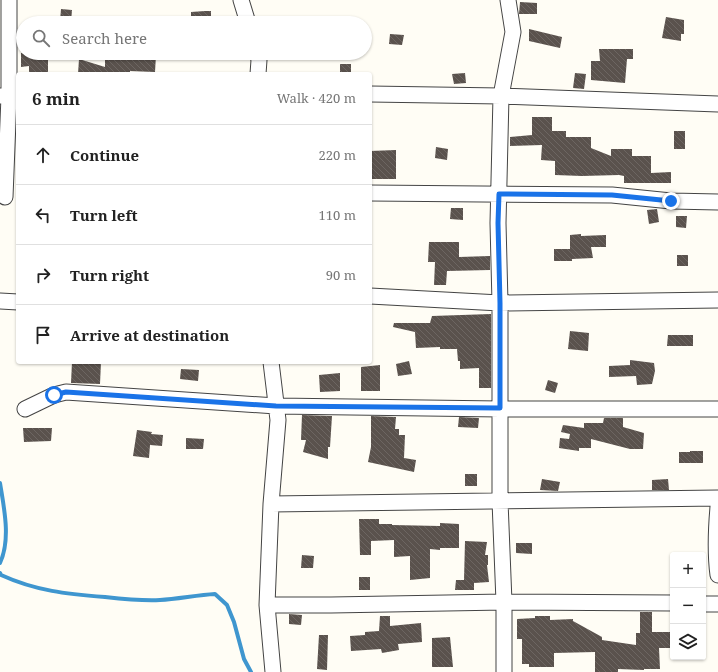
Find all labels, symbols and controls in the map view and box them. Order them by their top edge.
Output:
search box [16,16,372,60]
icon: search [30,27,52,49]
text: Search here [62,28,147,48]
text: 6 min [32,87,80,110]
text: Walk · 420 m [277,89,356,107]
icon: ahead [32,144,54,166]
text: Continue [70,145,139,165]
text: 220 m [319,146,356,164]
route end [662,192,680,210]
icon: left [32,204,54,226]
text: Turn left [70,205,138,225]
text: 110 m [319,206,356,224]
icon: right [32,264,54,286]
text: Turn right [70,265,149,285]
text: 90 m [326,266,356,284]
icon: arrive [32,324,54,346]
text: Arrive at destination [70,325,229,345]
route start [45,386,63,404]
map controls [670,552,706,660]
button: + [670,552,706,588]
button: − [670,588,706,624]
button: layers [670,624,706,660]

